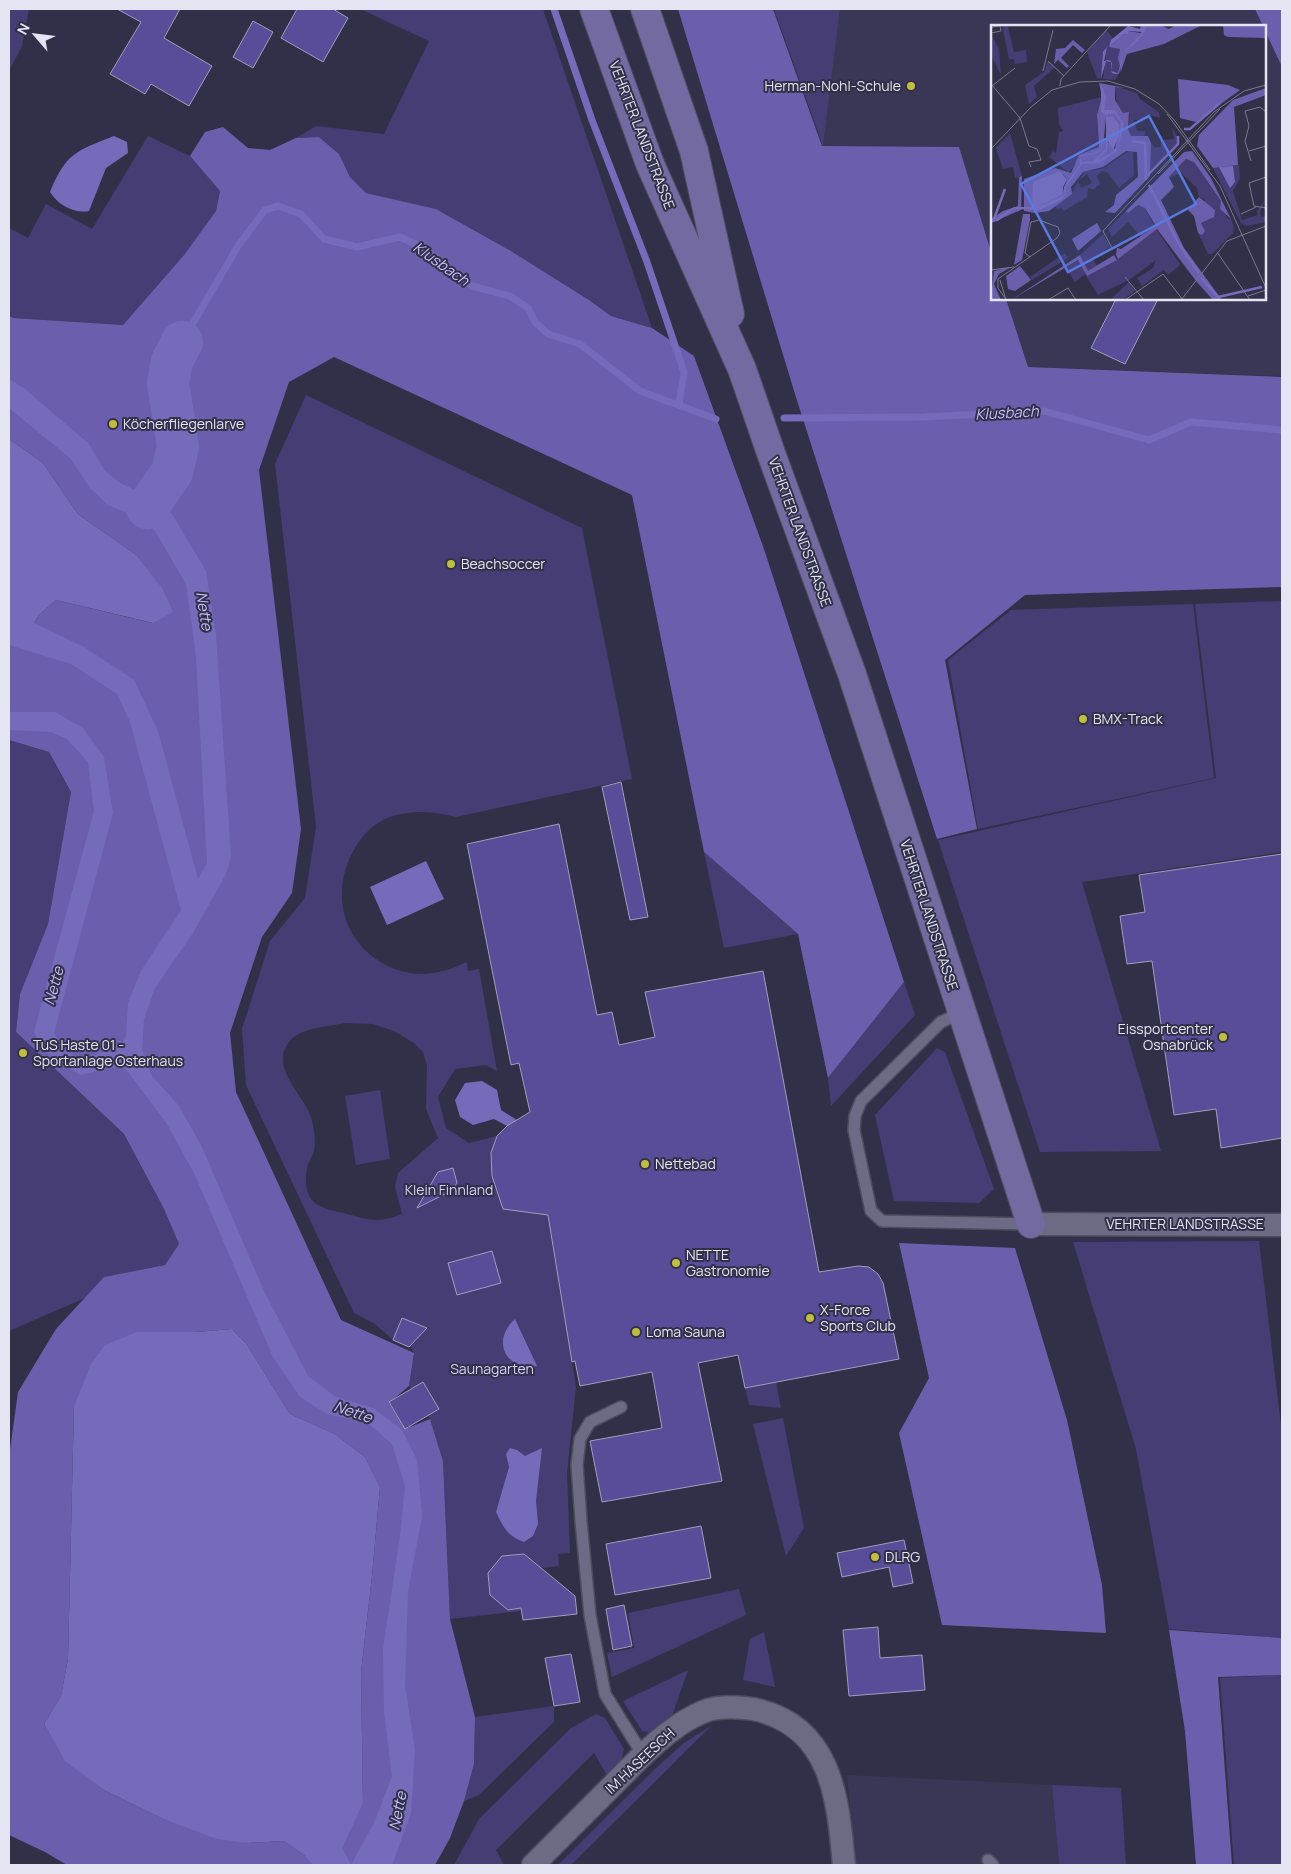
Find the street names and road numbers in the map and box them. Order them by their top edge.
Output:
street label: VEHRTER LANDSTRASSE [605,58,680,212]
street label: VEHRTER LANDSTRASSE [765,455,836,609]
street label: VEHRTER LANDSTRASSE [896,837,963,993]
street label: VEHRTER LANDSTRASSE [1106,1214,1264,1233]
street label: IM HASEESCH [601,1724,678,1798]

